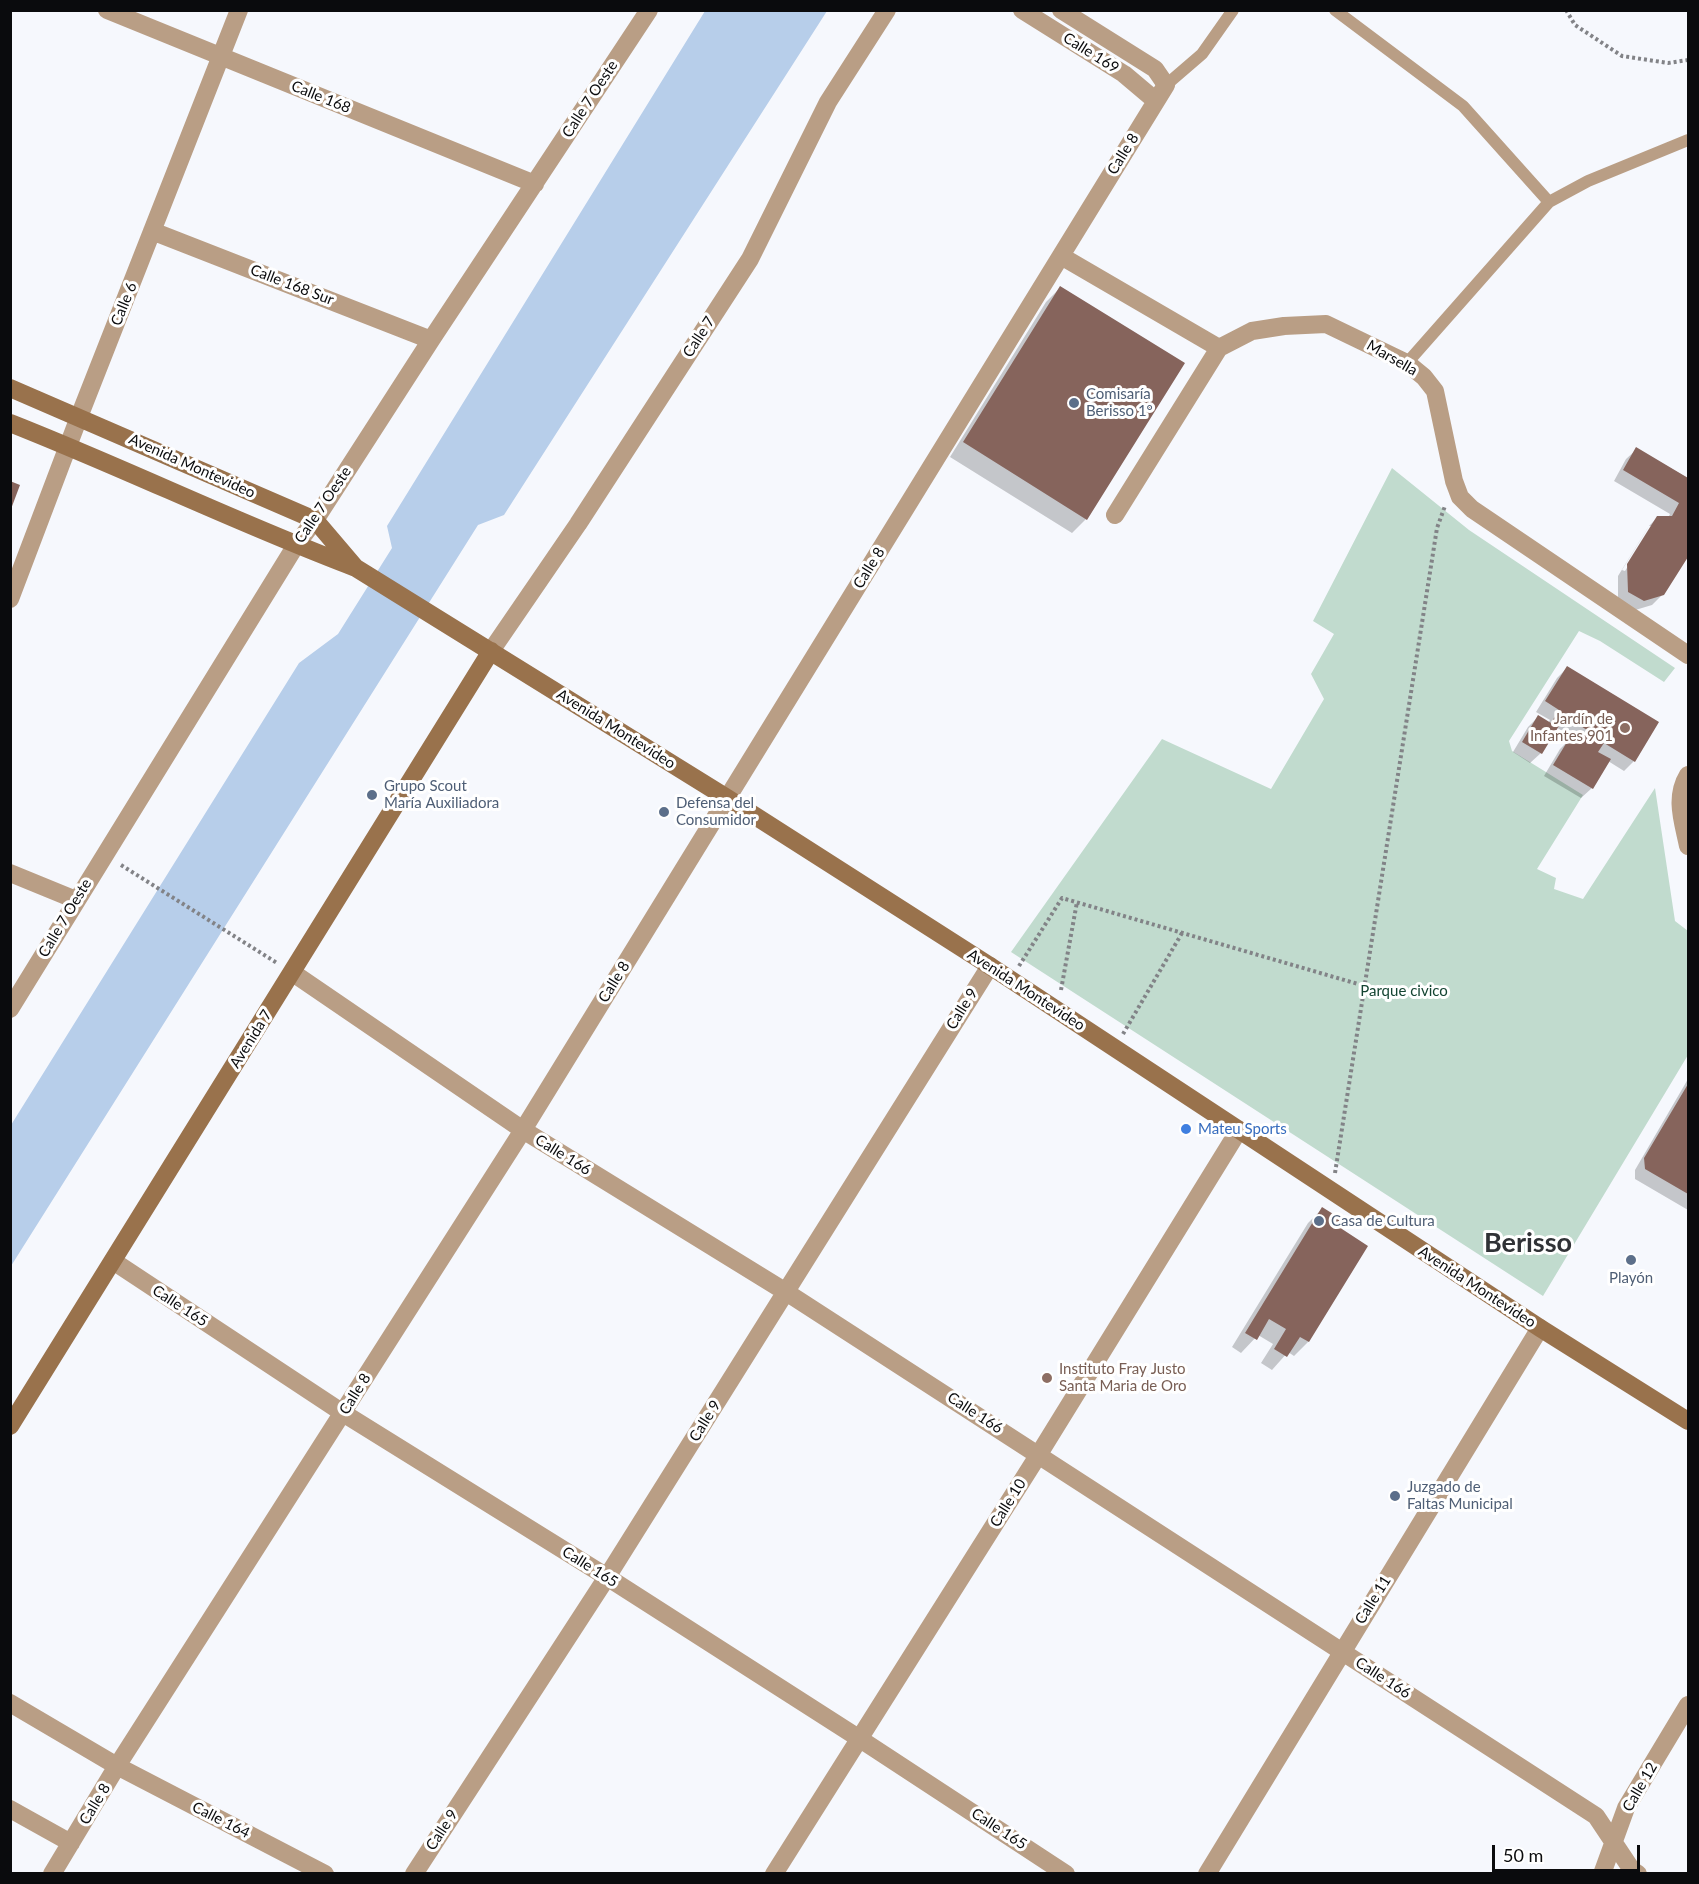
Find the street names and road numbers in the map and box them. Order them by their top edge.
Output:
street label: Calle 169 [1060,29,1122,77]
street label: Calle 7 Oeste [558,57,622,141]
street label: Calle 168 [289,77,353,117]
street label: Calle 8 [1103,130,1143,178]
street label: Calle 168 Sur [248,261,336,309]
street label: Calle 6 [107,280,141,328]
street label: Calle 7 [679,313,719,361]
street label: Marsella [1363,336,1421,380]
street label: Avenida Montevideo [126,430,258,502]
street label: Calle 7 Oeste [291,463,355,547]
street label: Calle 8 [849,544,889,592]
street label: Avenida Montevideo [553,685,679,773]
street label: Calle 7 Oeste [35,875,95,961]
street label: Avenida Montevideo [964,945,1088,1035]
street label: Calle 8 [594,958,634,1006]
street label: Calle 9 [942,985,982,1033]
street label: Avenida 7 [226,1007,276,1071]
street label: Calle 166 [532,1131,594,1179]
street label: Avenida Montevideo [1415,1242,1539,1332]
street label: Calle 165 [149,1281,211,1331]
street label: Calle 8 [335,1370,375,1418]
street label: Calle 166 [944,1388,1006,1438]
street label: Calle 9 [685,1397,725,1445]
street label: Calle 10 [986,1475,1030,1531]
street label: Calle 165 [559,1543,621,1591]
street label: Calle 11 [1351,1572,1395,1628]
street label: Calle 166 [1352,1653,1414,1703]
street label: Calle 12 [1619,1759,1661,1815]
street label: Calle 8 [76,1780,114,1828]
street label: Calle 164 [189,1798,253,1842]
street label: Calle 165 [968,1804,1030,1854]
street label: Calle 9 [422,1806,462,1854]

